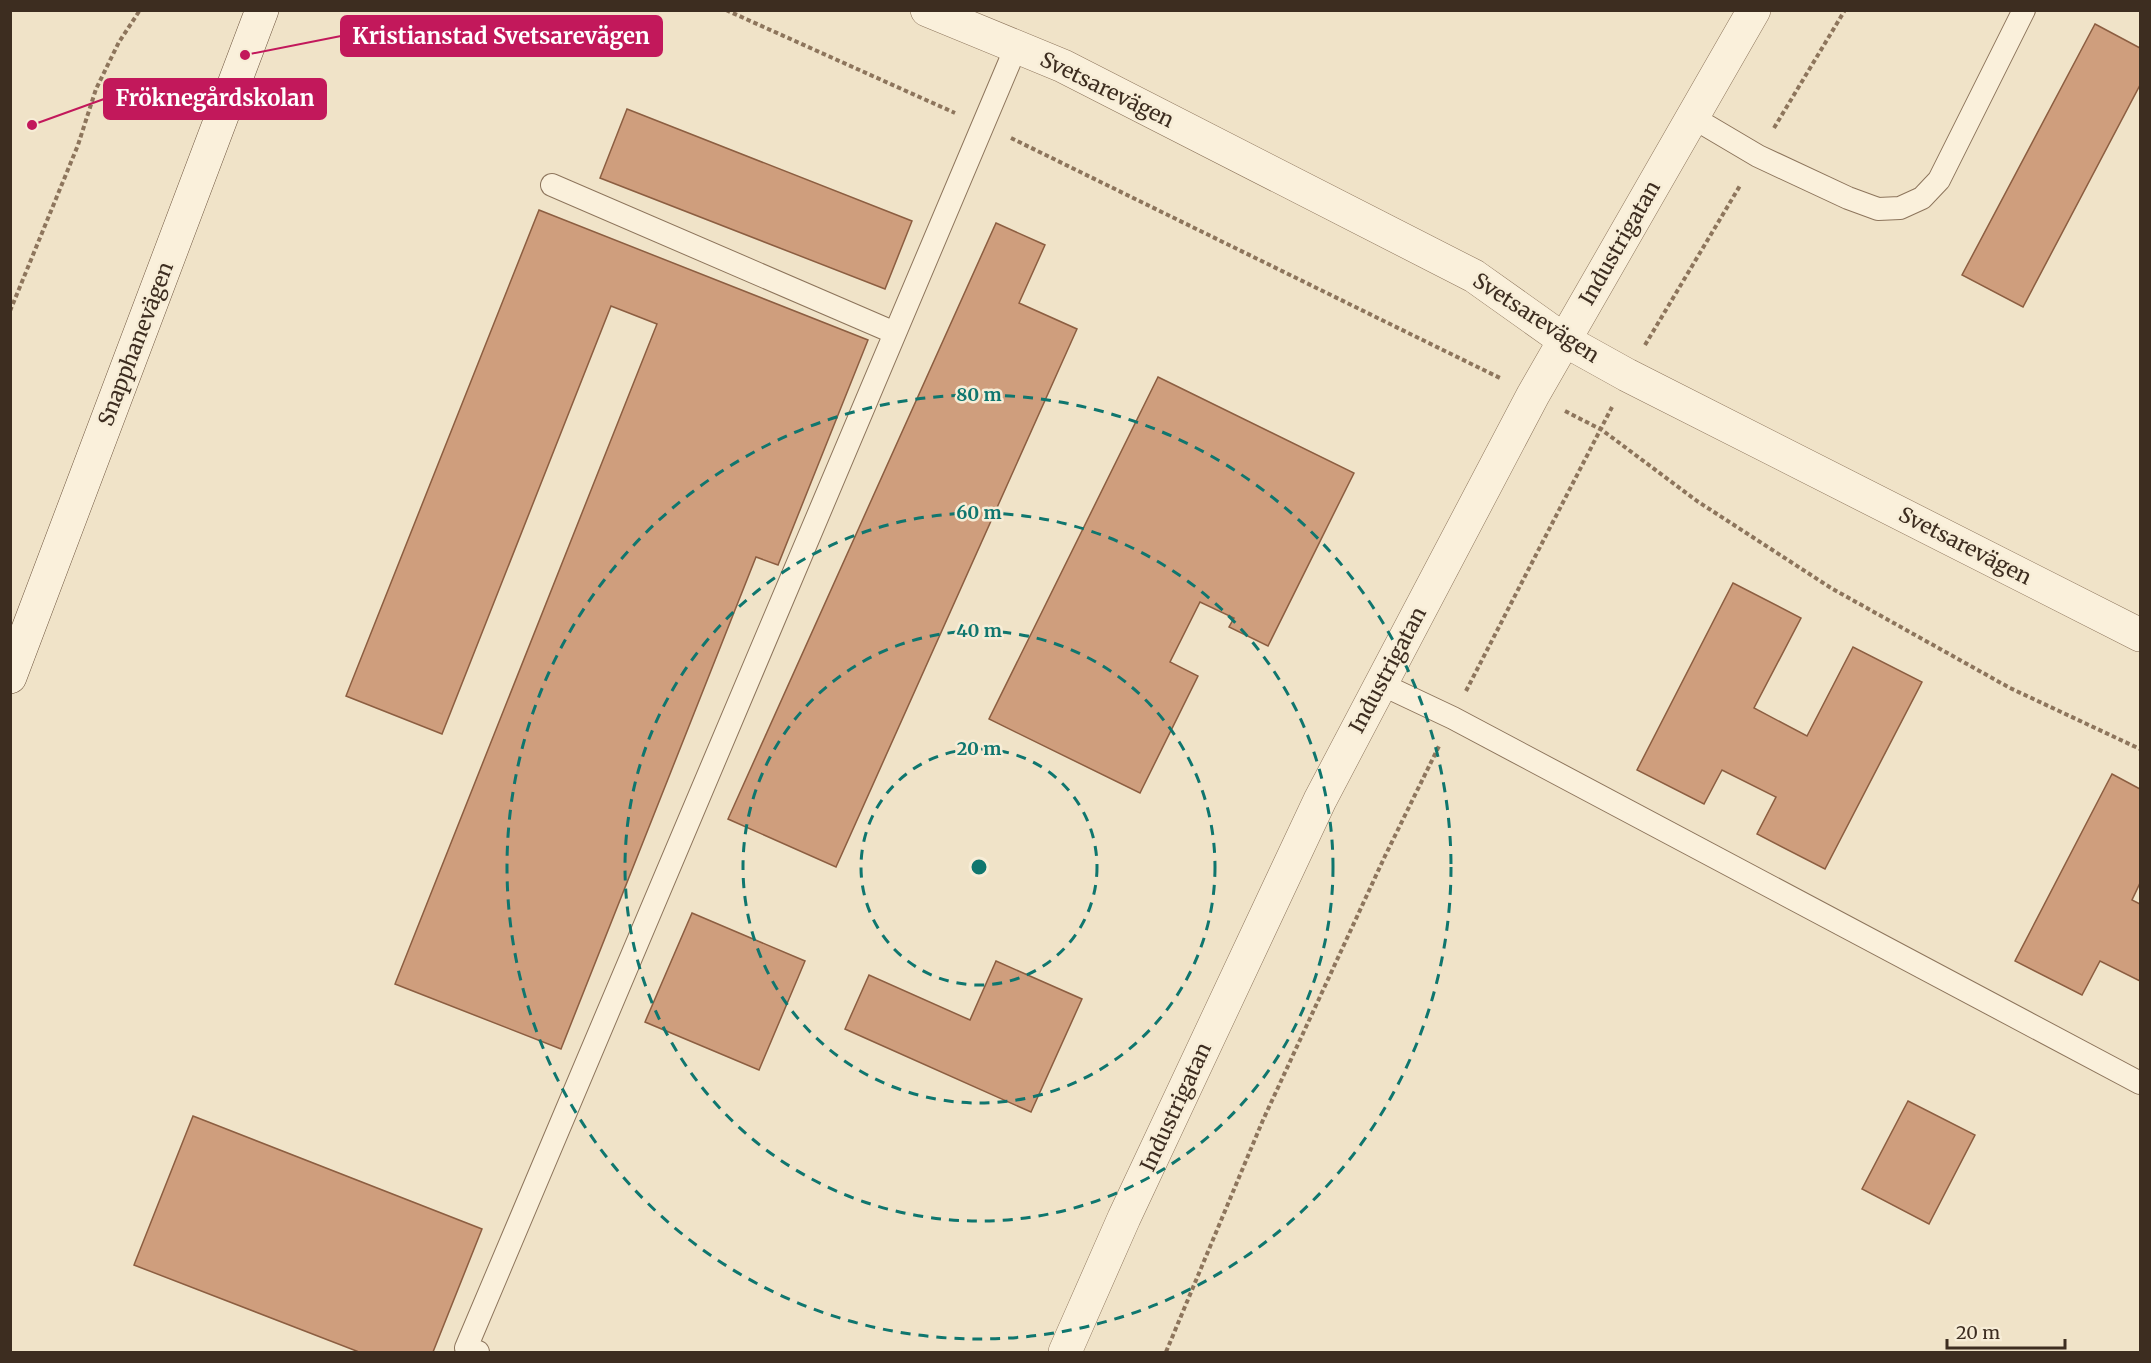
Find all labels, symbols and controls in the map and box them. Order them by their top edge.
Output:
callout: Kristianstad Svetsarevägen [341,16,662,56]
text: Kristianstad Svetsarevägen [352,22,650,50]
street label: Svetsarevägen [1036,46,1179,134]
callout: Fröknegårdskolan [104,79,326,119]
text: Fröknegårdskolan [116,84,314,112]
street label: Industrigatan [1573,176,1666,310]
street label: Snapphanevägen [92,258,179,430]
street label: Svetsarevägen [1468,267,1605,369]
text: 80 m [956,383,1002,406]
street label: Svetsarevägen [1894,500,2036,591]
text: 60 m [956,501,1002,524]
street label: Industrigatan [1343,602,1432,737]
text: 40 m [956,619,1002,642]
text: 20 m [957,737,1001,760]
centre of rings [969,857,989,877]
street label: Industrigatan [1134,1038,1217,1176]
scale bar [1947,1312,2066,1350]
text: 20 m [1956,1321,2000,1344]

